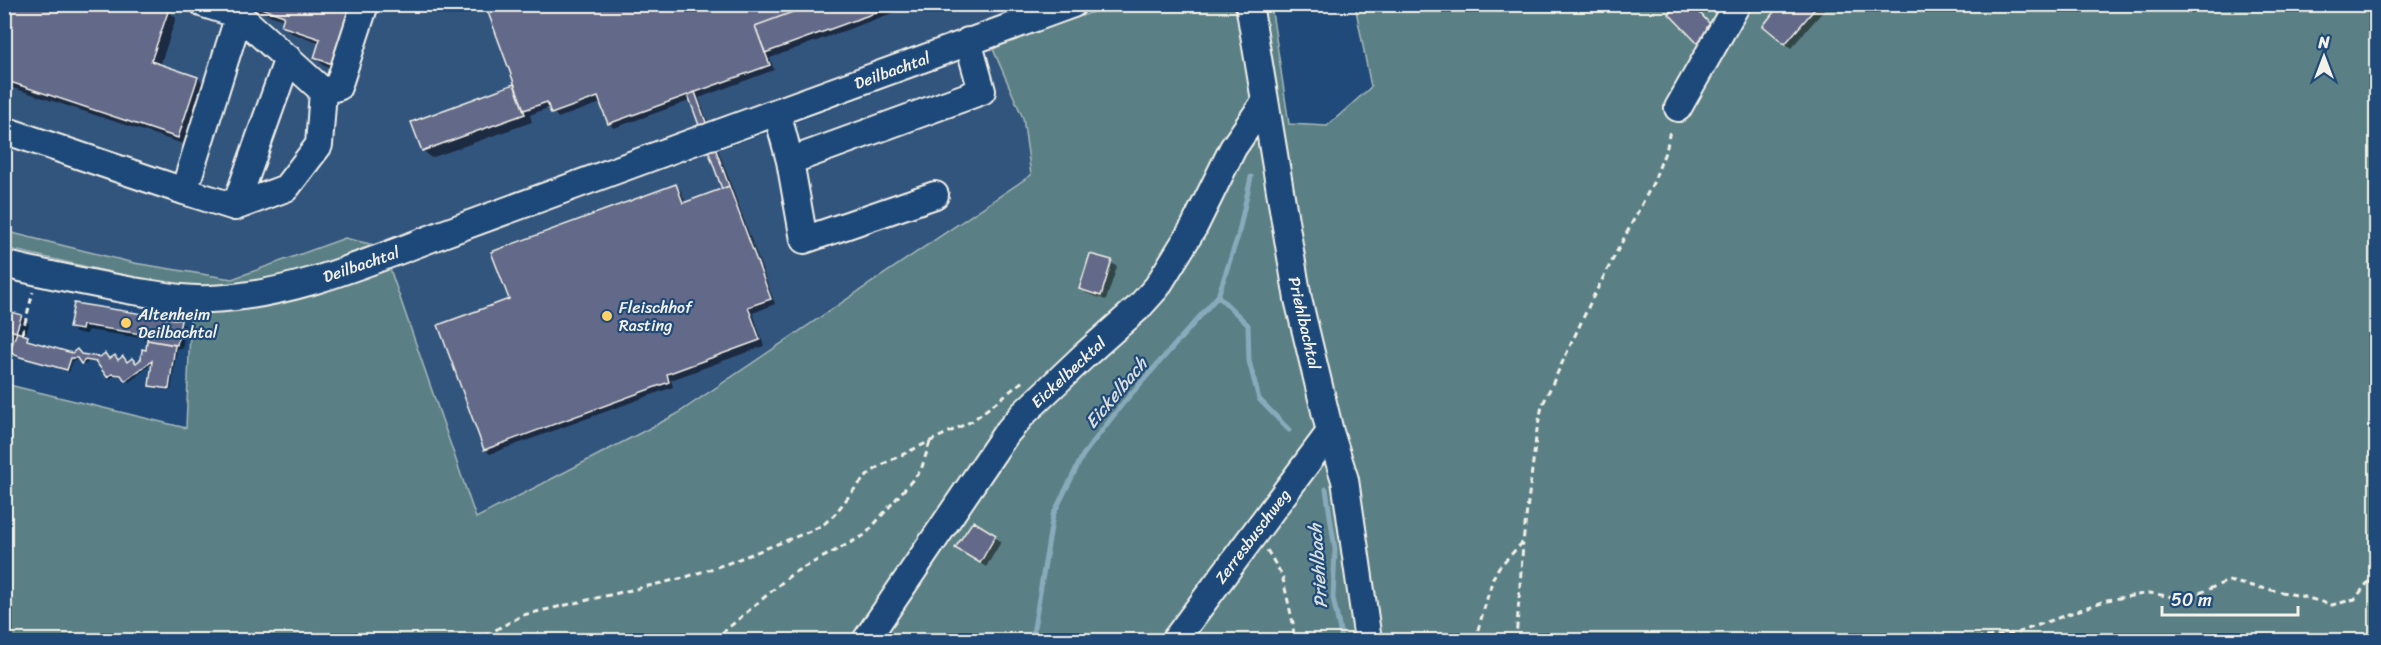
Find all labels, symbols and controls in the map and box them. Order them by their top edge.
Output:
north arrow [2294,27,2354,87]
text: N [2317,28,2330,57]
street label: Deilbachtal [850,43,935,98]
street label: Deilbachtal [319,238,404,291]
street label: Priehlbachtal [1280,274,1329,373]
place label: Fleischhof Rasting [619,293,694,340]
place label: Altenheim Deilbachtal [137,300,218,347]
marker: Fleischhof Rasting [600,309,614,323]
marker: Altenheim Deilbachtal [119,316,133,330]
street label: Eickelbecktal [1024,329,1113,415]
water label: Eickelbach [1076,349,1157,436]
street label: Zerresbuschweg [1207,482,1298,590]
water label: Priehlbach [1299,521,1337,609]
scale bar [2162,579,2298,617]
text: 50 m [2171,584,2212,616]

